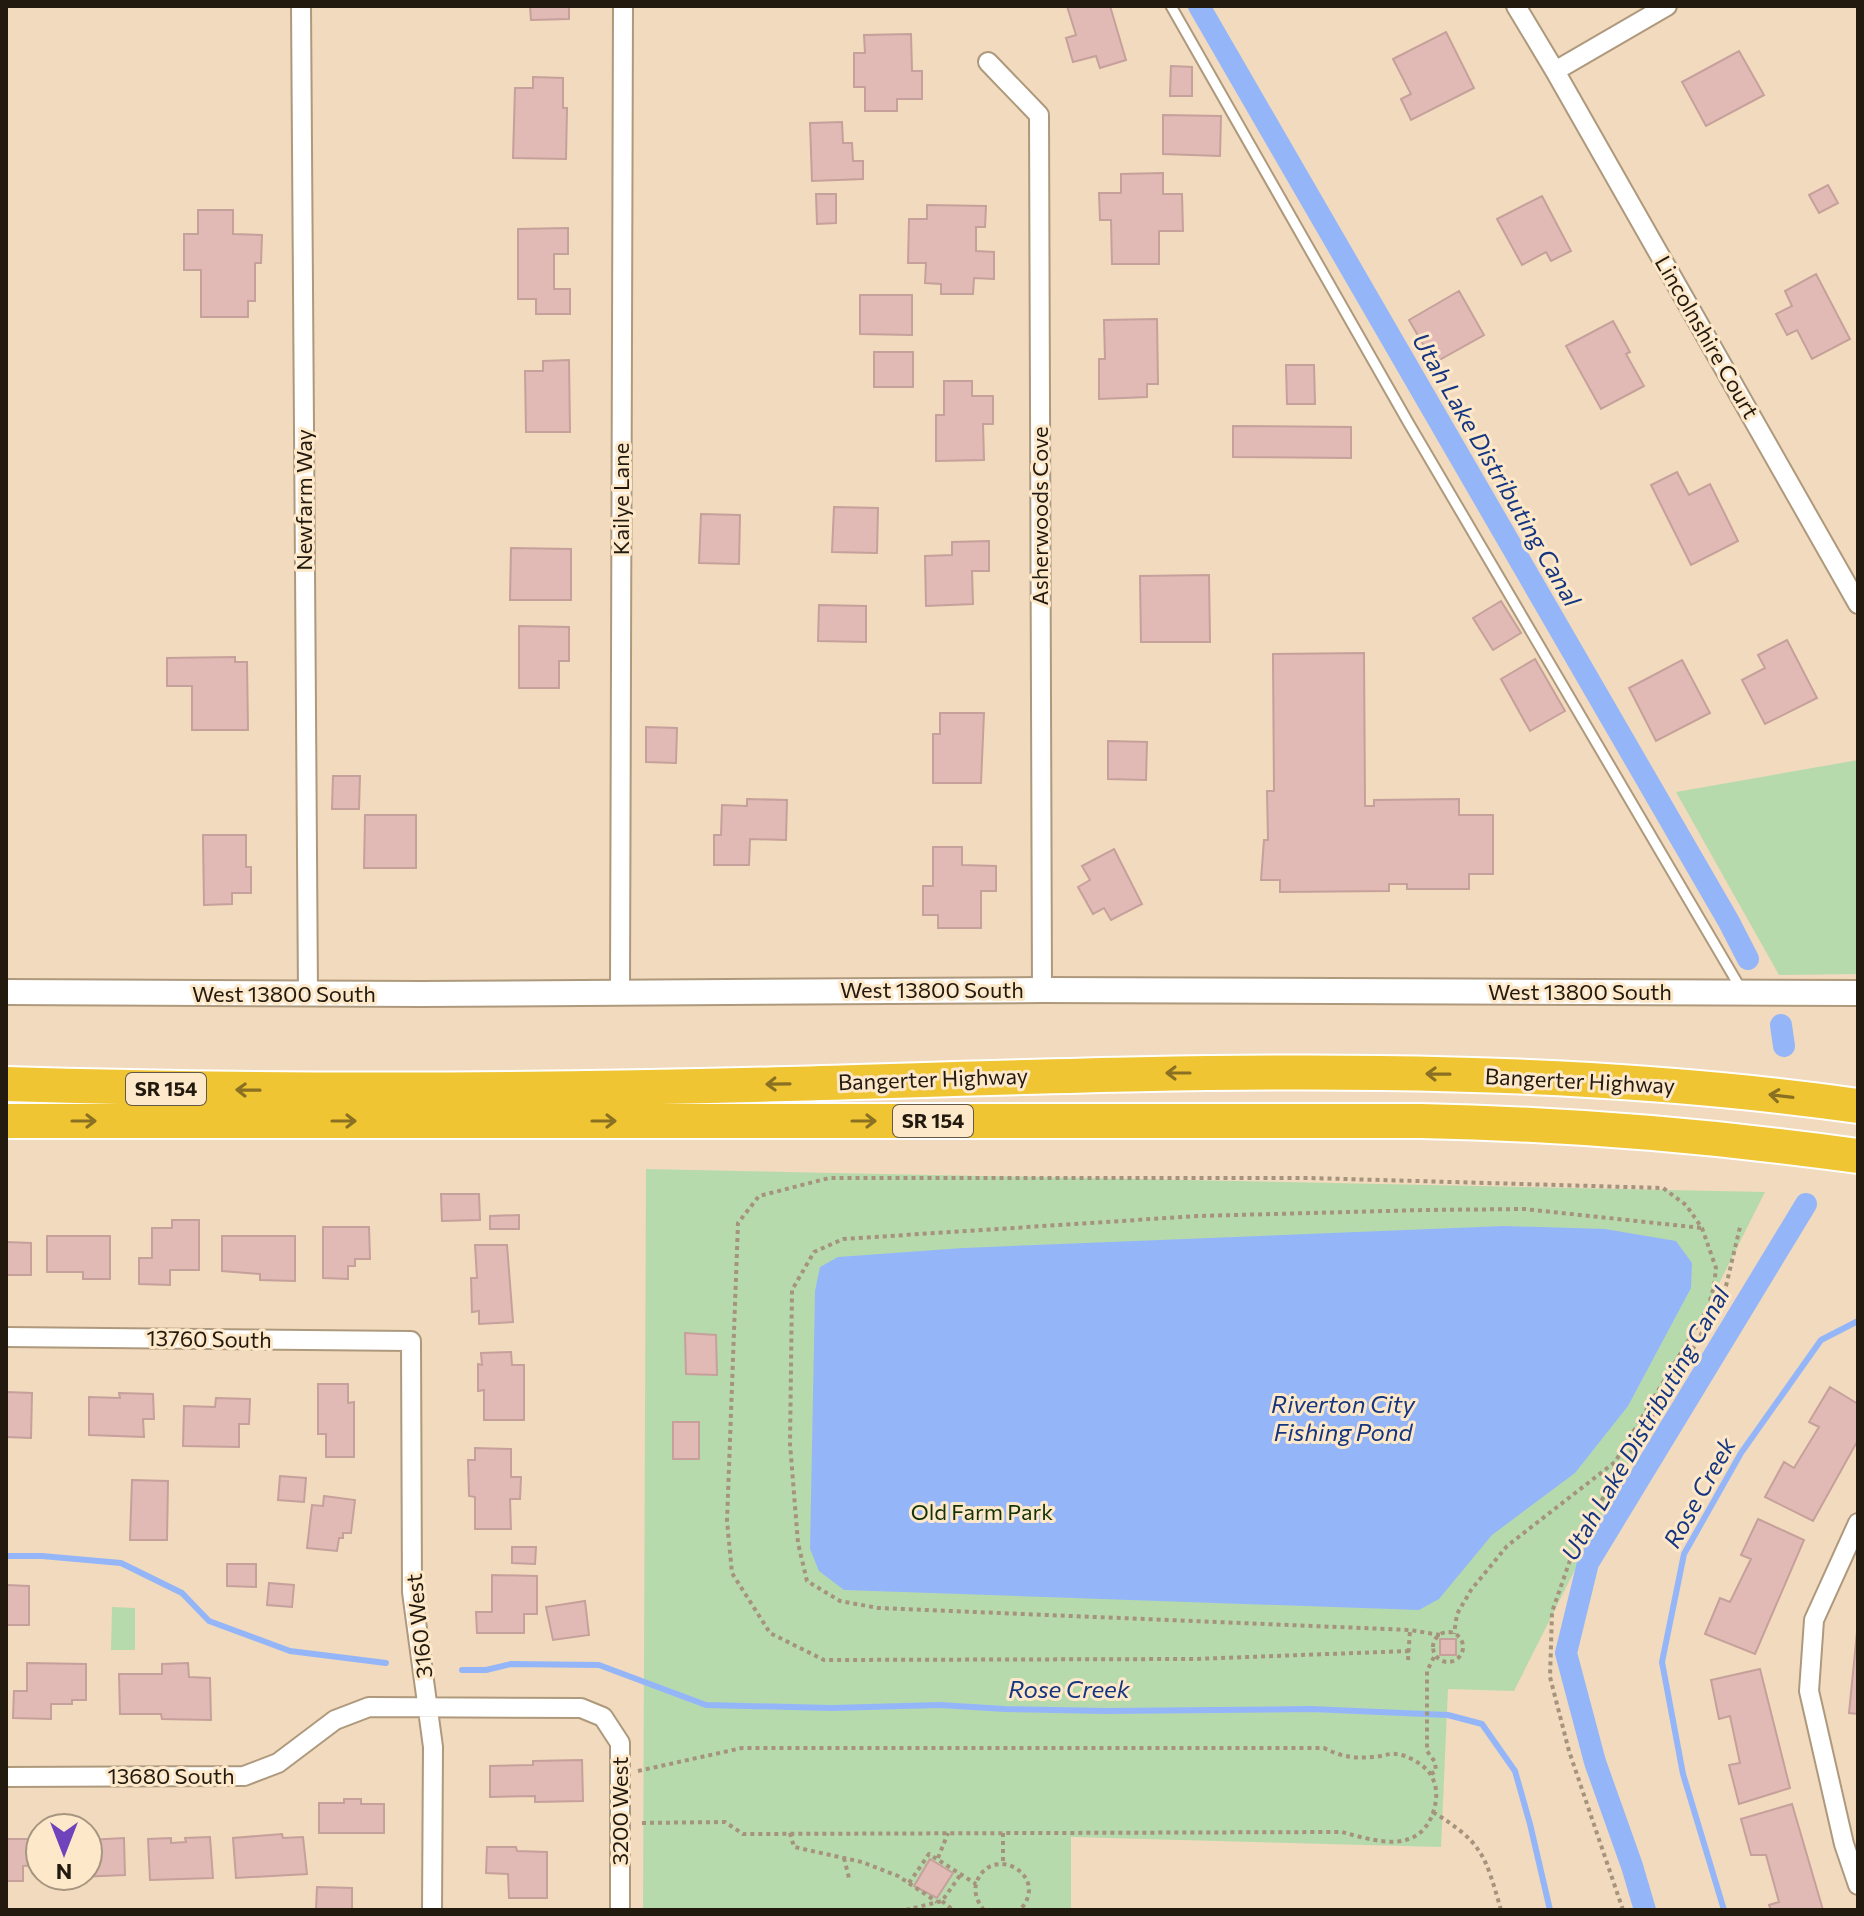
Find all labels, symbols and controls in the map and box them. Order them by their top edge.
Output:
street label: Lincolnshire Court [1650,250,1765,423]
water label: Utah Lake Distributing Canal [1407,327,1588,612]
street label: Asherwoods Cove [1026,427,1053,605]
street label: Newfarm Way [290,429,317,571]
street label: Kailye Lane [607,443,634,555]
street label: West 13800 South [840,976,1024,1003]
street label: West 13800 South [1488,978,1672,1005]
street label: West 13800 South [192,980,376,1007]
street label: Bangerter Highway [837,1062,1029,1095]
street label: Bangerter Highway [1484,1062,1676,1099]
one-way arrow [1165,1066,1192,1081]
one-way arrow [1425,1066,1452,1082]
road number: SR 154 [126,1073,206,1105]
one-way arrow [765,1076,792,1092]
one-way arrow [235,1082,262,1097]
one-way arrow [1768,1089,1795,1104]
road number: SR 154 [893,1105,973,1137]
one-way arrow [70,1113,97,1129]
one-way arrow [330,1113,357,1129]
one-way arrow [590,1113,617,1129]
one-way arrow [850,1113,877,1129]
water label: Utah Lake Distributing Canal [1554,1281,1735,1565]
street label: 13760 South [146,1324,272,1353]
water label: Riverton City Fishing Pond [1271,1389,1416,1446]
water label: Rose Creek [1657,1431,1741,1552]
park label: Old Farm Park [911,1498,1053,1525]
street label: 3160 West [400,1572,437,1680]
water label: Rose Creek [1008,1674,1131,1703]
street label: 3200 West [606,1756,633,1866]
street label: 13680 South [107,1762,235,1789]
north arrow [24,1812,104,1892]
text: N [56,1859,72,1886]

